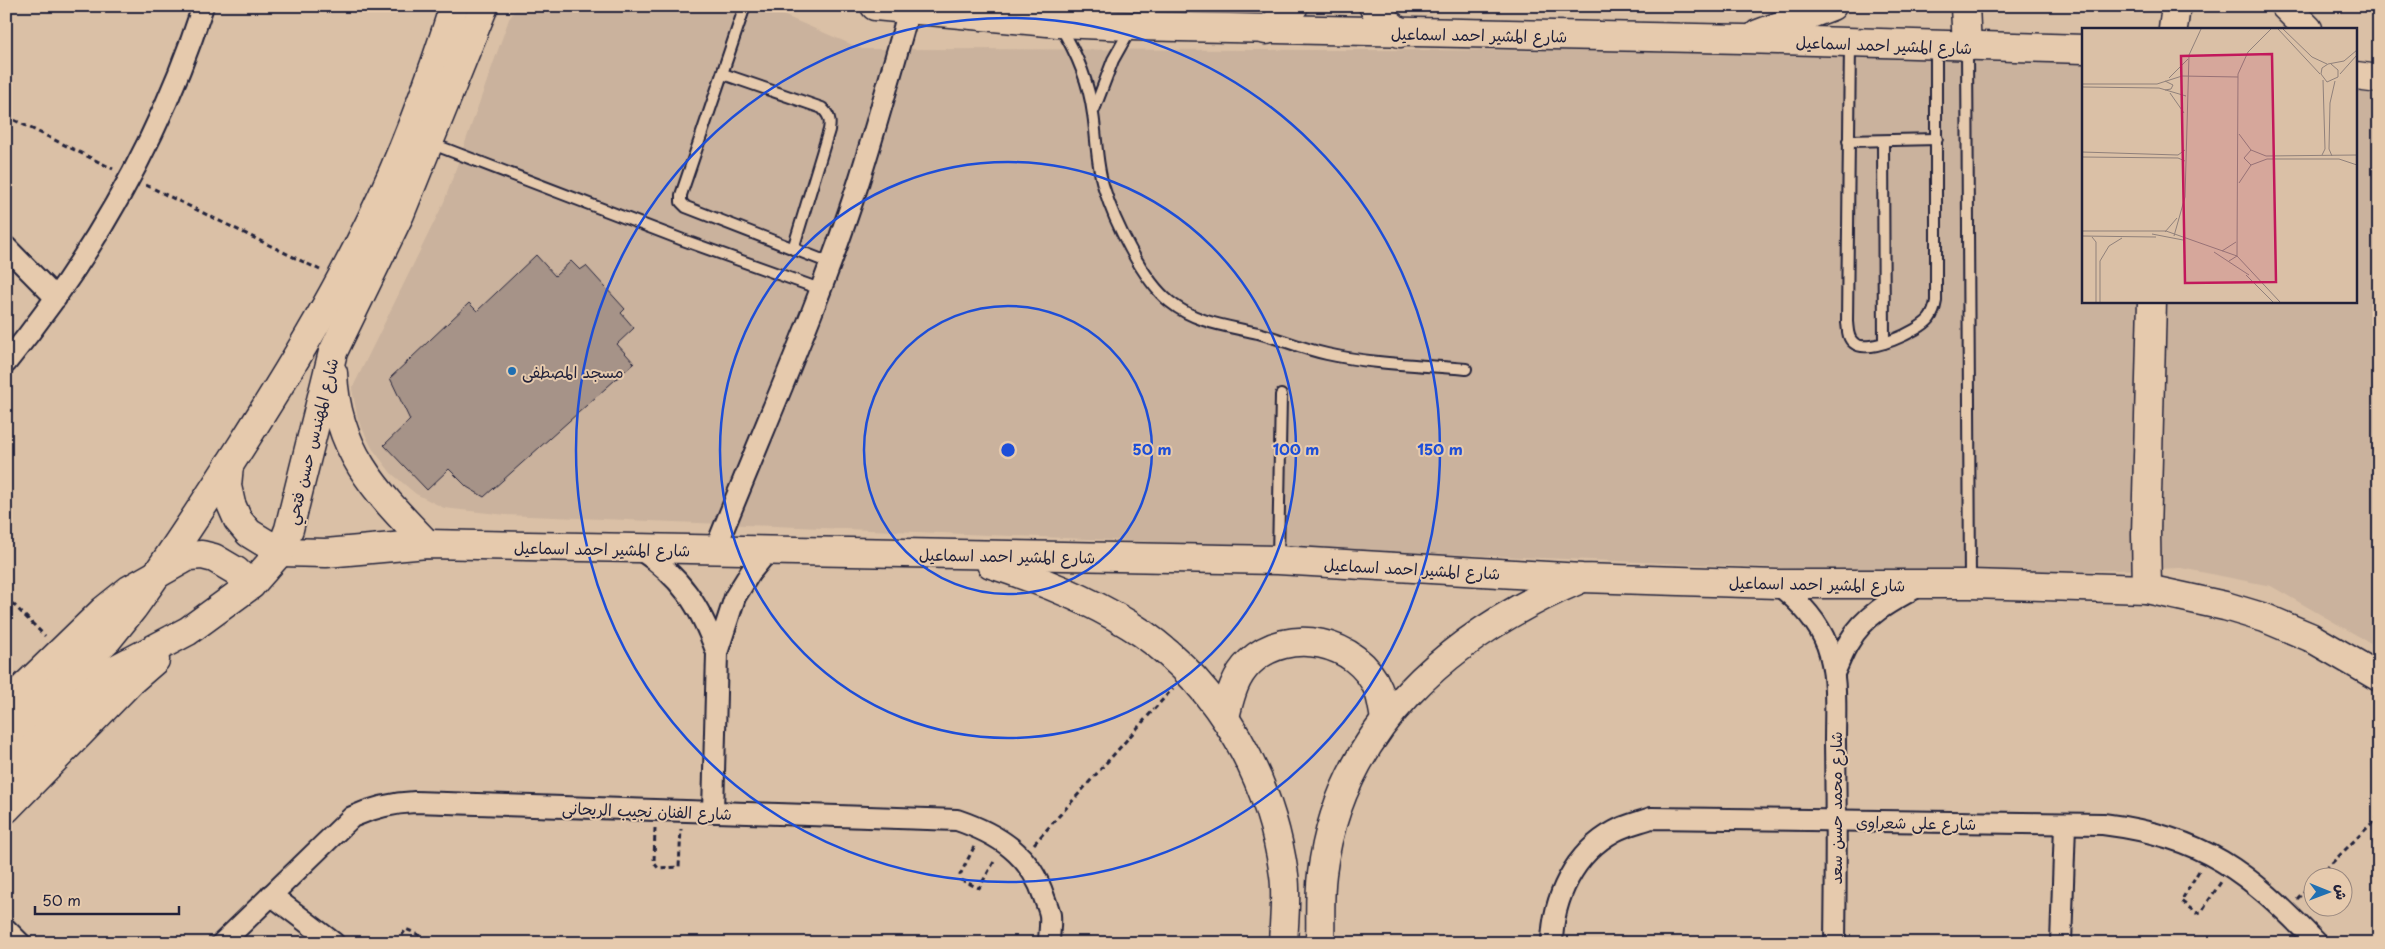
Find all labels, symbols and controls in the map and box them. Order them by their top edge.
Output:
street label: شارع المشير احمد اسماعيل [1391,20,1567,49]
inset map [2082,28,2358,302]
street label: شارع المشير احمد اسماعيل [1795,29,1973,60]
street label: شارع المهندس حسن فتحي [279,355,347,528]
place label: مسجد المصطفى [522,359,624,383]
marker: مسجد المصطفى [506,365,518,377]
text: 50 m [1133,437,1171,460]
text: 100 m [1273,437,1319,460]
text: 150 m [1417,437,1463,460]
centre of rings [999,441,1017,459]
street label: شارع المشير احمد اسماعيل [514,534,690,563]
street label: شارع المشير احمد اسماعيل [919,541,1095,570]
street label: شارع المشير احمد اسماعيل [1323,551,1501,586]
street label: شارع المشير احمد اسماعيل [1729,569,1905,598]
street label: شارع محمد حسن سعد [1823,731,1848,885]
street label: شارع الفنان نجيب الريحانى [562,795,732,826]
street label: شارع على شعراوى [1856,809,1976,836]
north arrow [2302,866,2352,916]
scale bar [35,884,179,916]
text: ش [2331,884,2352,900]
text: 50 m [42,888,81,911]

